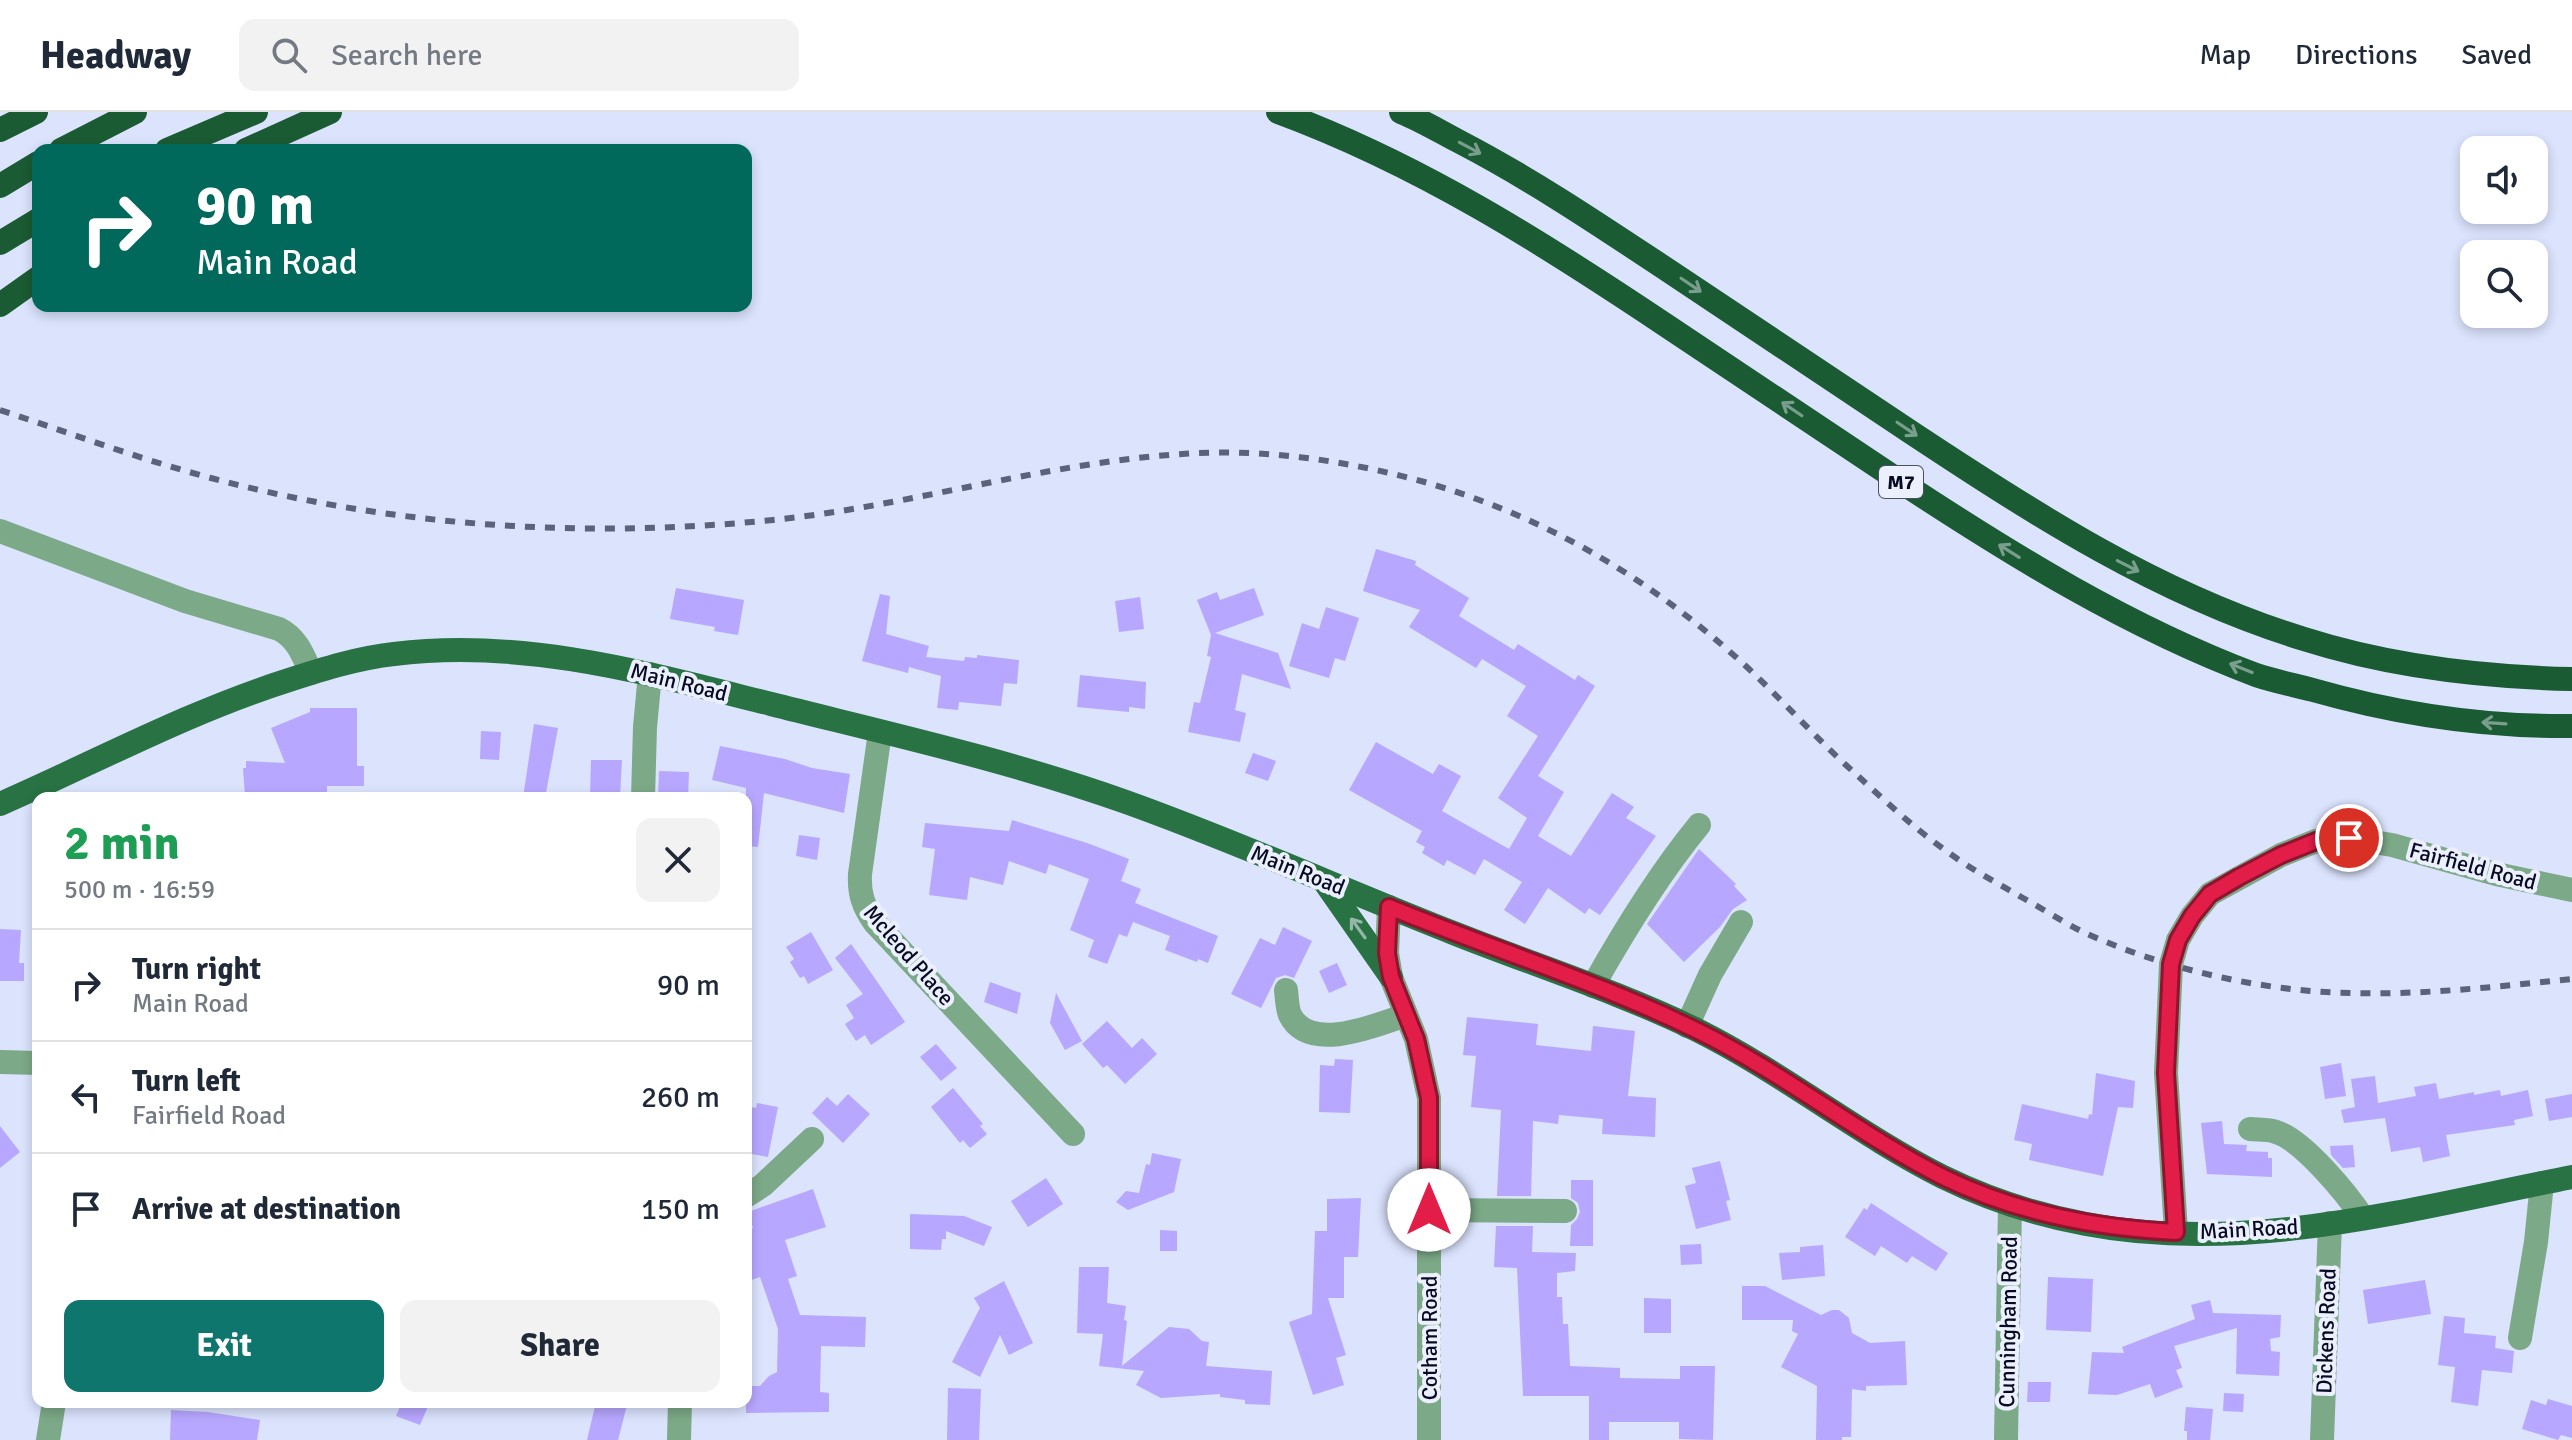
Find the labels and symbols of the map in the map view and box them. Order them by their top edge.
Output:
one-way arrow [1458,140,1482,156]
one-way arrow [1679,277,1701,294]
one-way arrow [1781,401,1803,417]
one-way arrow [1895,422,1918,438]
road number: M7 [1879,466,1923,498]
one-way arrow [1998,543,2021,559]
one-way arrow [2115,559,2139,575]
street label: Main Road [628,657,730,707]
one-way arrow [2229,660,2254,675]
one-way arrow [2481,715,2508,730]
pin [2315,804,2383,872]
street label: Fairfield Road [2407,836,2539,896]
street label: Main Road [1247,839,1349,901]
street label: Mcleod Place [858,899,960,1011]
one-way arrow [1350,918,1367,939]
position arrow [1387,1168,1471,1252]
street label: Main Road [2199,1213,2299,1245]
street label: Cunningham Road [1993,1236,2023,1408]
street label: Dickens Road [2310,1268,2342,1394]
street label: Cotham Road [1416,1276,1443,1400]

